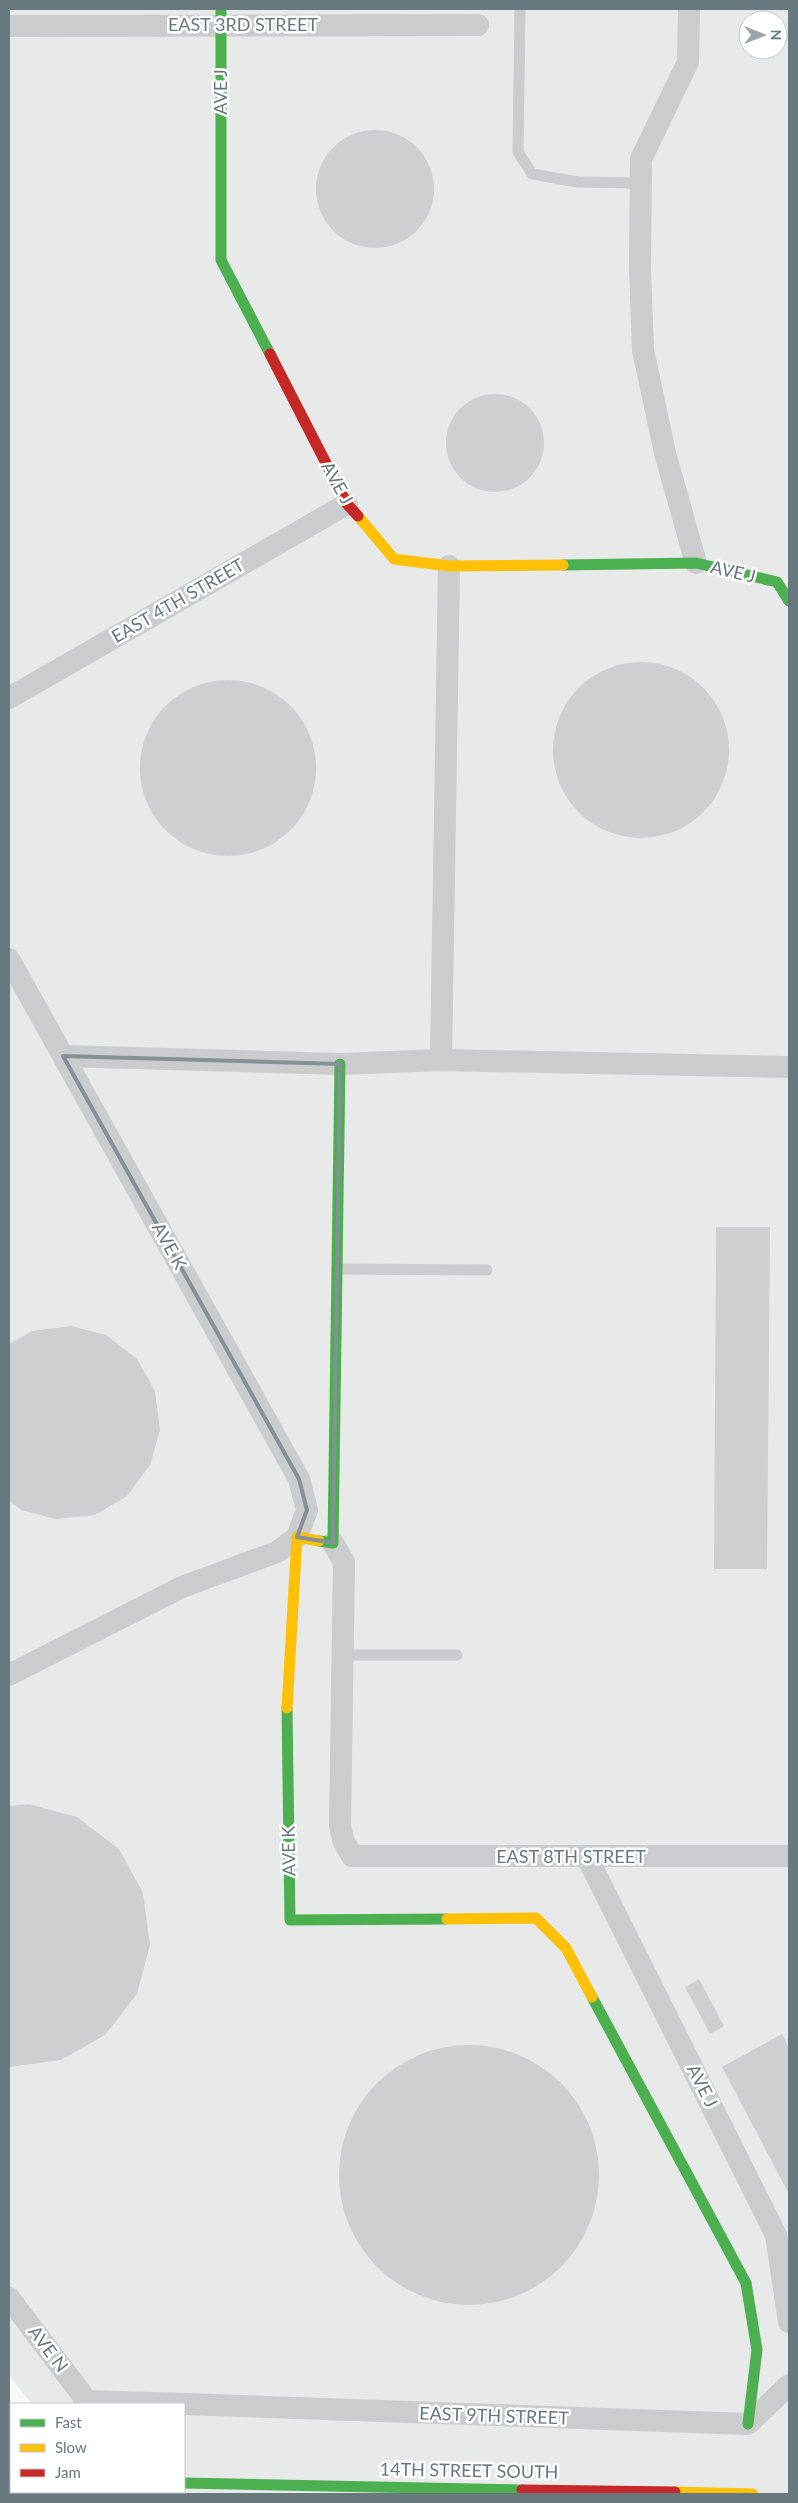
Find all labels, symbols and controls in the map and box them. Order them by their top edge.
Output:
north arrow [738,10,788,60]
street label: EAST 3RD STREET [168,13,318,35]
text: N [768,30,785,40]
street label: AVE J [209,69,231,115]
street label: AVE J [317,457,359,508]
street label: EAST 4TH STREET [107,553,248,647]
street label: AVE J [709,555,758,587]
street label: AVE K [148,1218,192,1273]
street label: AVE K [277,1826,299,1876]
street label: EAST 8TH STREET [496,1845,646,1867]
street label: AVE J [683,2060,723,2111]
street label: AVE N [24,2321,73,2376]
street label: EAST 9TH STREET [419,2401,570,2429]
legend [10,2403,185,2493]
text: Fast [55,2413,82,2431]
text: Slow [55,2438,87,2456]
street label: 14TH STREET SOUTH [379,2457,559,2483]
text: Jam [55,2463,81,2481]

